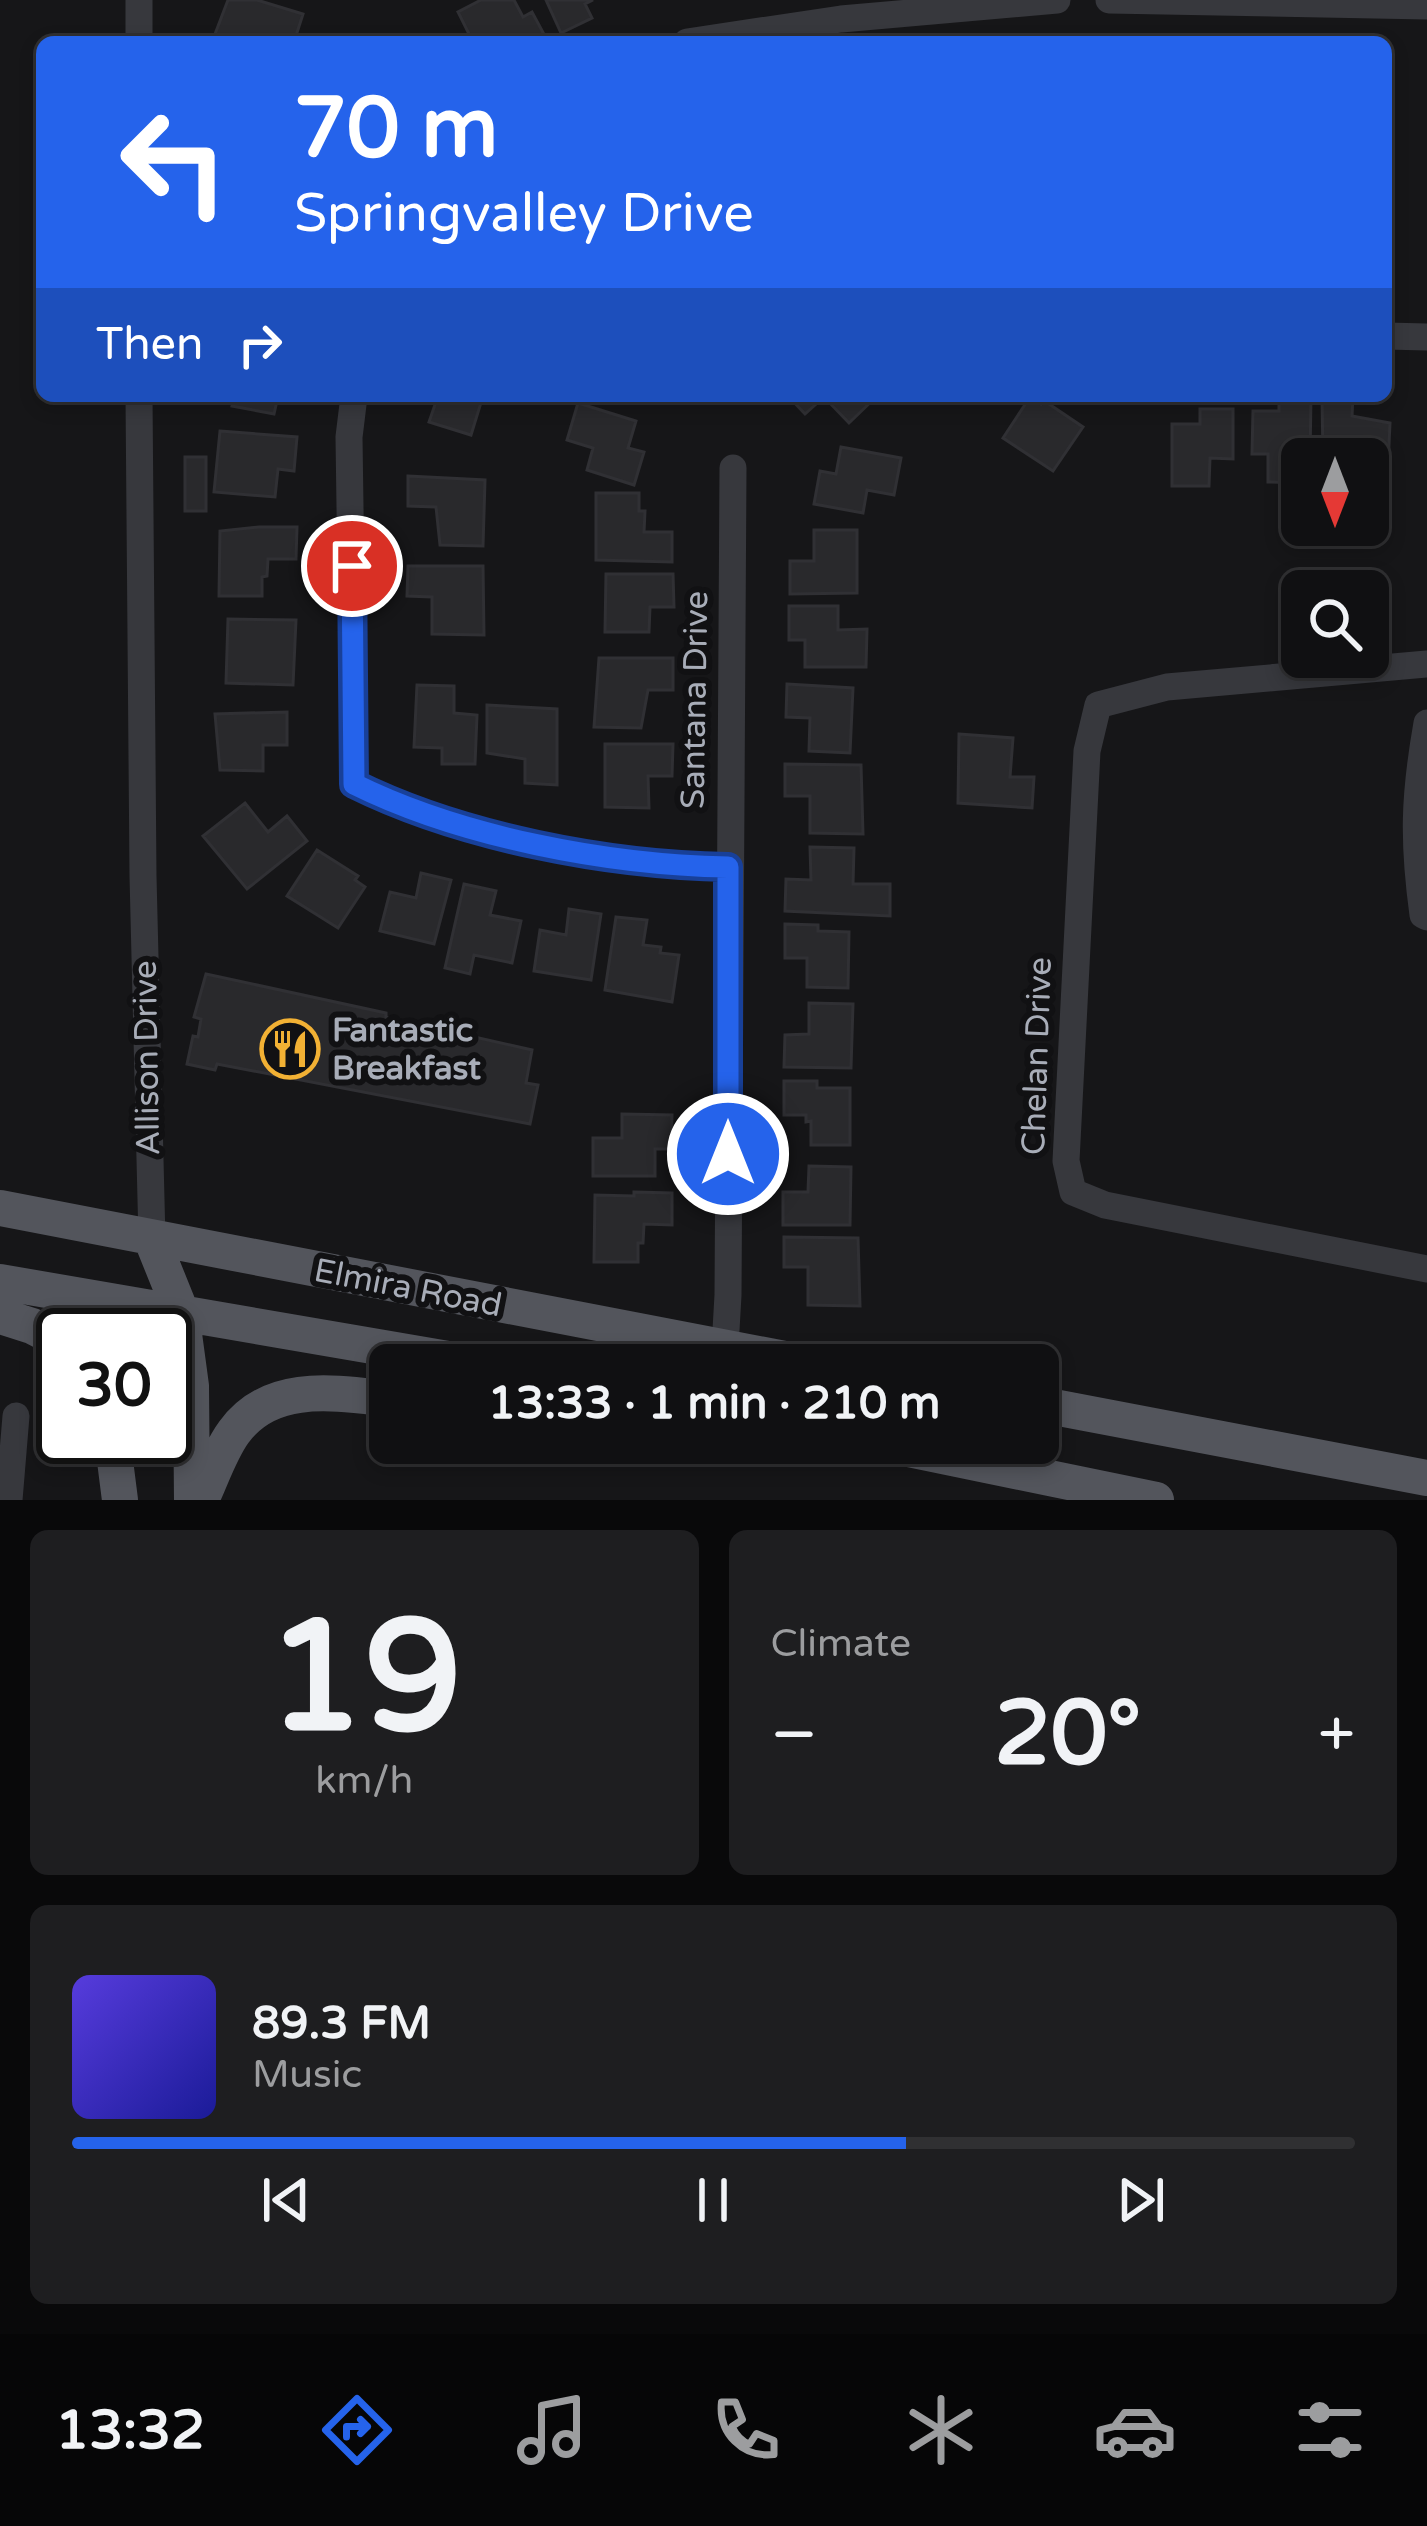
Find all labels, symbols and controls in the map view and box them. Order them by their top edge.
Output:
text: 70 m [294,79,498,180]
icon: left [96,84,252,240]
text: Springvalley Drive [294,181,754,246]
icon: right [227,312,293,378]
text: Then [96,318,203,372]
north arrow [1281,438,1389,546]
map controls [1281,438,1389,678]
pin [301,515,403,617]
icon: arrive [319,533,385,599]
button: search [1281,570,1389,678]
street label: Santana Drive [674,591,716,809]
street label: Chelan Drive [1014,956,1060,1156]
street label: Allison Drive [126,960,168,1156]
place label: Fantastic Breakfast [332,1011,481,1088]
restaurant icon: Fantastic Breakfast [259,1018,321,1080]
position arrow [665,1091,791,1217]
street label: Elmira Road [311,1251,505,1325]
speed limit sign: 30 [36,1308,192,1464]
text: 13:33 · 1 min · 210 m [488,1377,940,1431]
text: 19 [266,1585,462,1773]
text: Climate [771,1620,911,1667]
text: 20° [994,1680,1141,1789]
text: − [771,1695,818,1775]
text: + [1318,1695,1355,1775]
text: km/h [315,1757,413,1804]
text: 89.3 FM [252,1997,431,2051]
text: Music [252,2051,362,2098]
icon: previous [253,2167,319,2233]
icon: pause [680,2167,746,2233]
icon: next [1108,2167,1174,2233]
icon: directions [315,2388,399,2472]
icon: music [510,2388,594,2472]
icon: phone [704,2388,788,2472]
icon: climate [899,2388,983,2472]
icon: car [1093,2388,1177,2472]
icon: filters [1288,2388,1372,2472]
text: 13:32 [55,2398,205,2463]

